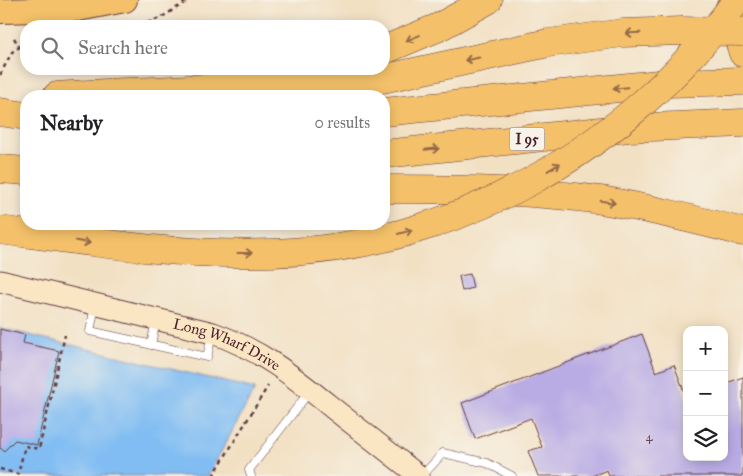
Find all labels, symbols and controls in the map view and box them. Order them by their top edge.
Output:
search box [20,20,390,75]
one-way arrow [625,28,641,37]
icon: search [38,34,66,62]
one-way arrow [406,34,422,43]
text: Search here [78,36,168,59]
one-way arrow [465,55,481,64]
one-way arrow [612,83,628,93]
text: Nearby [40,110,103,136]
text: 0 results [315,113,370,132]
road number: I 95 [510,128,544,150]
one-way arrow [424,144,440,154]
one-way arrow [546,162,560,172]
one-way arrow [600,197,616,207]
one-way arrow [397,226,413,236]
one-way arrow [74,238,90,248]
one-way arrow [236,248,253,258]
street label: Long Wharf Drive [171,315,284,374]
map controls [683,326,728,461]
button: + [683,326,728,371]
button: − [683,371,728,416]
button: layers [683,416,728,461]
house number: 4 [646,430,653,444]

